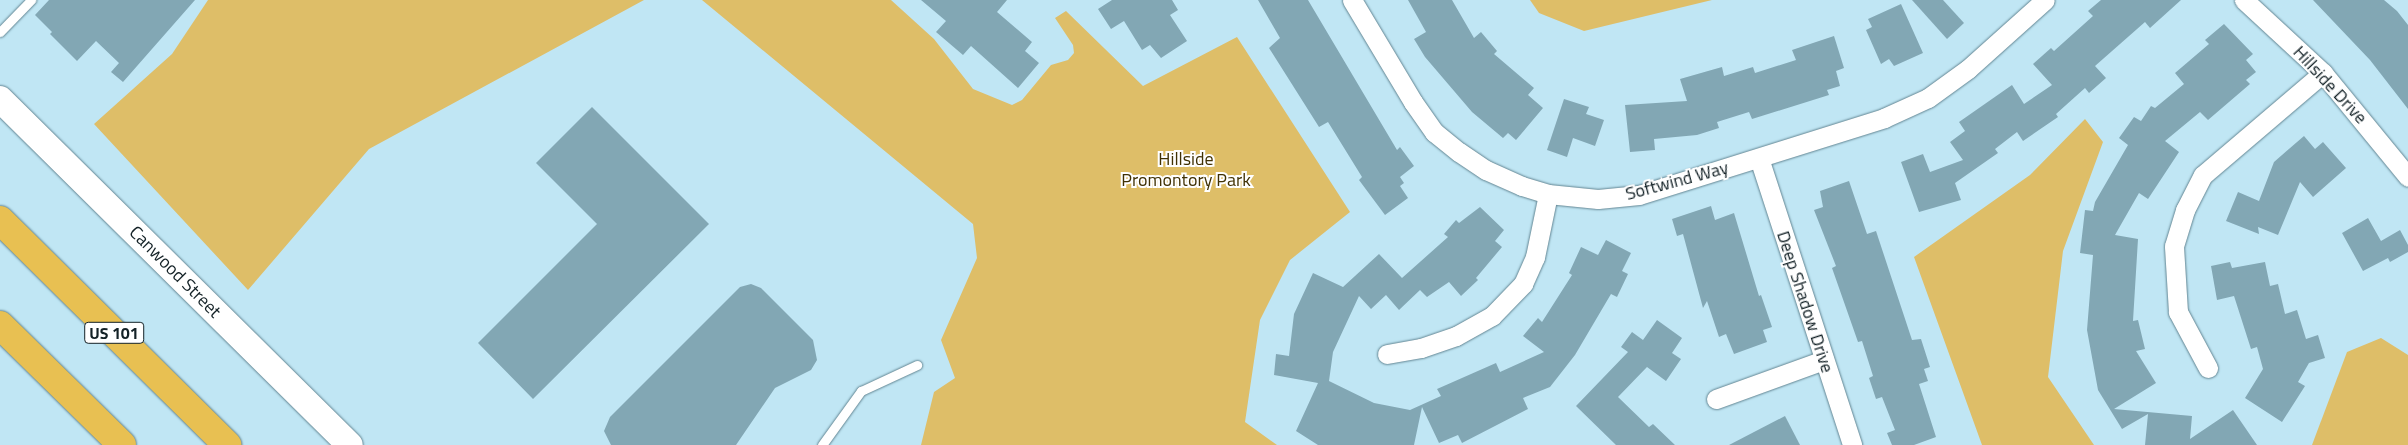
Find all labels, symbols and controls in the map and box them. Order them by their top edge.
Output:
street label: Hillside Drive [2288,42,2372,128]
park label: Hillside Promontory Park [1121,149,1251,192]
street label: Softwind Way [1623,157,1731,205]
street label: Canwood Street [125,222,225,322]
street label: Deep Shadow Drive [1772,228,1838,376]
road number: US 101 [84,319,144,346]

